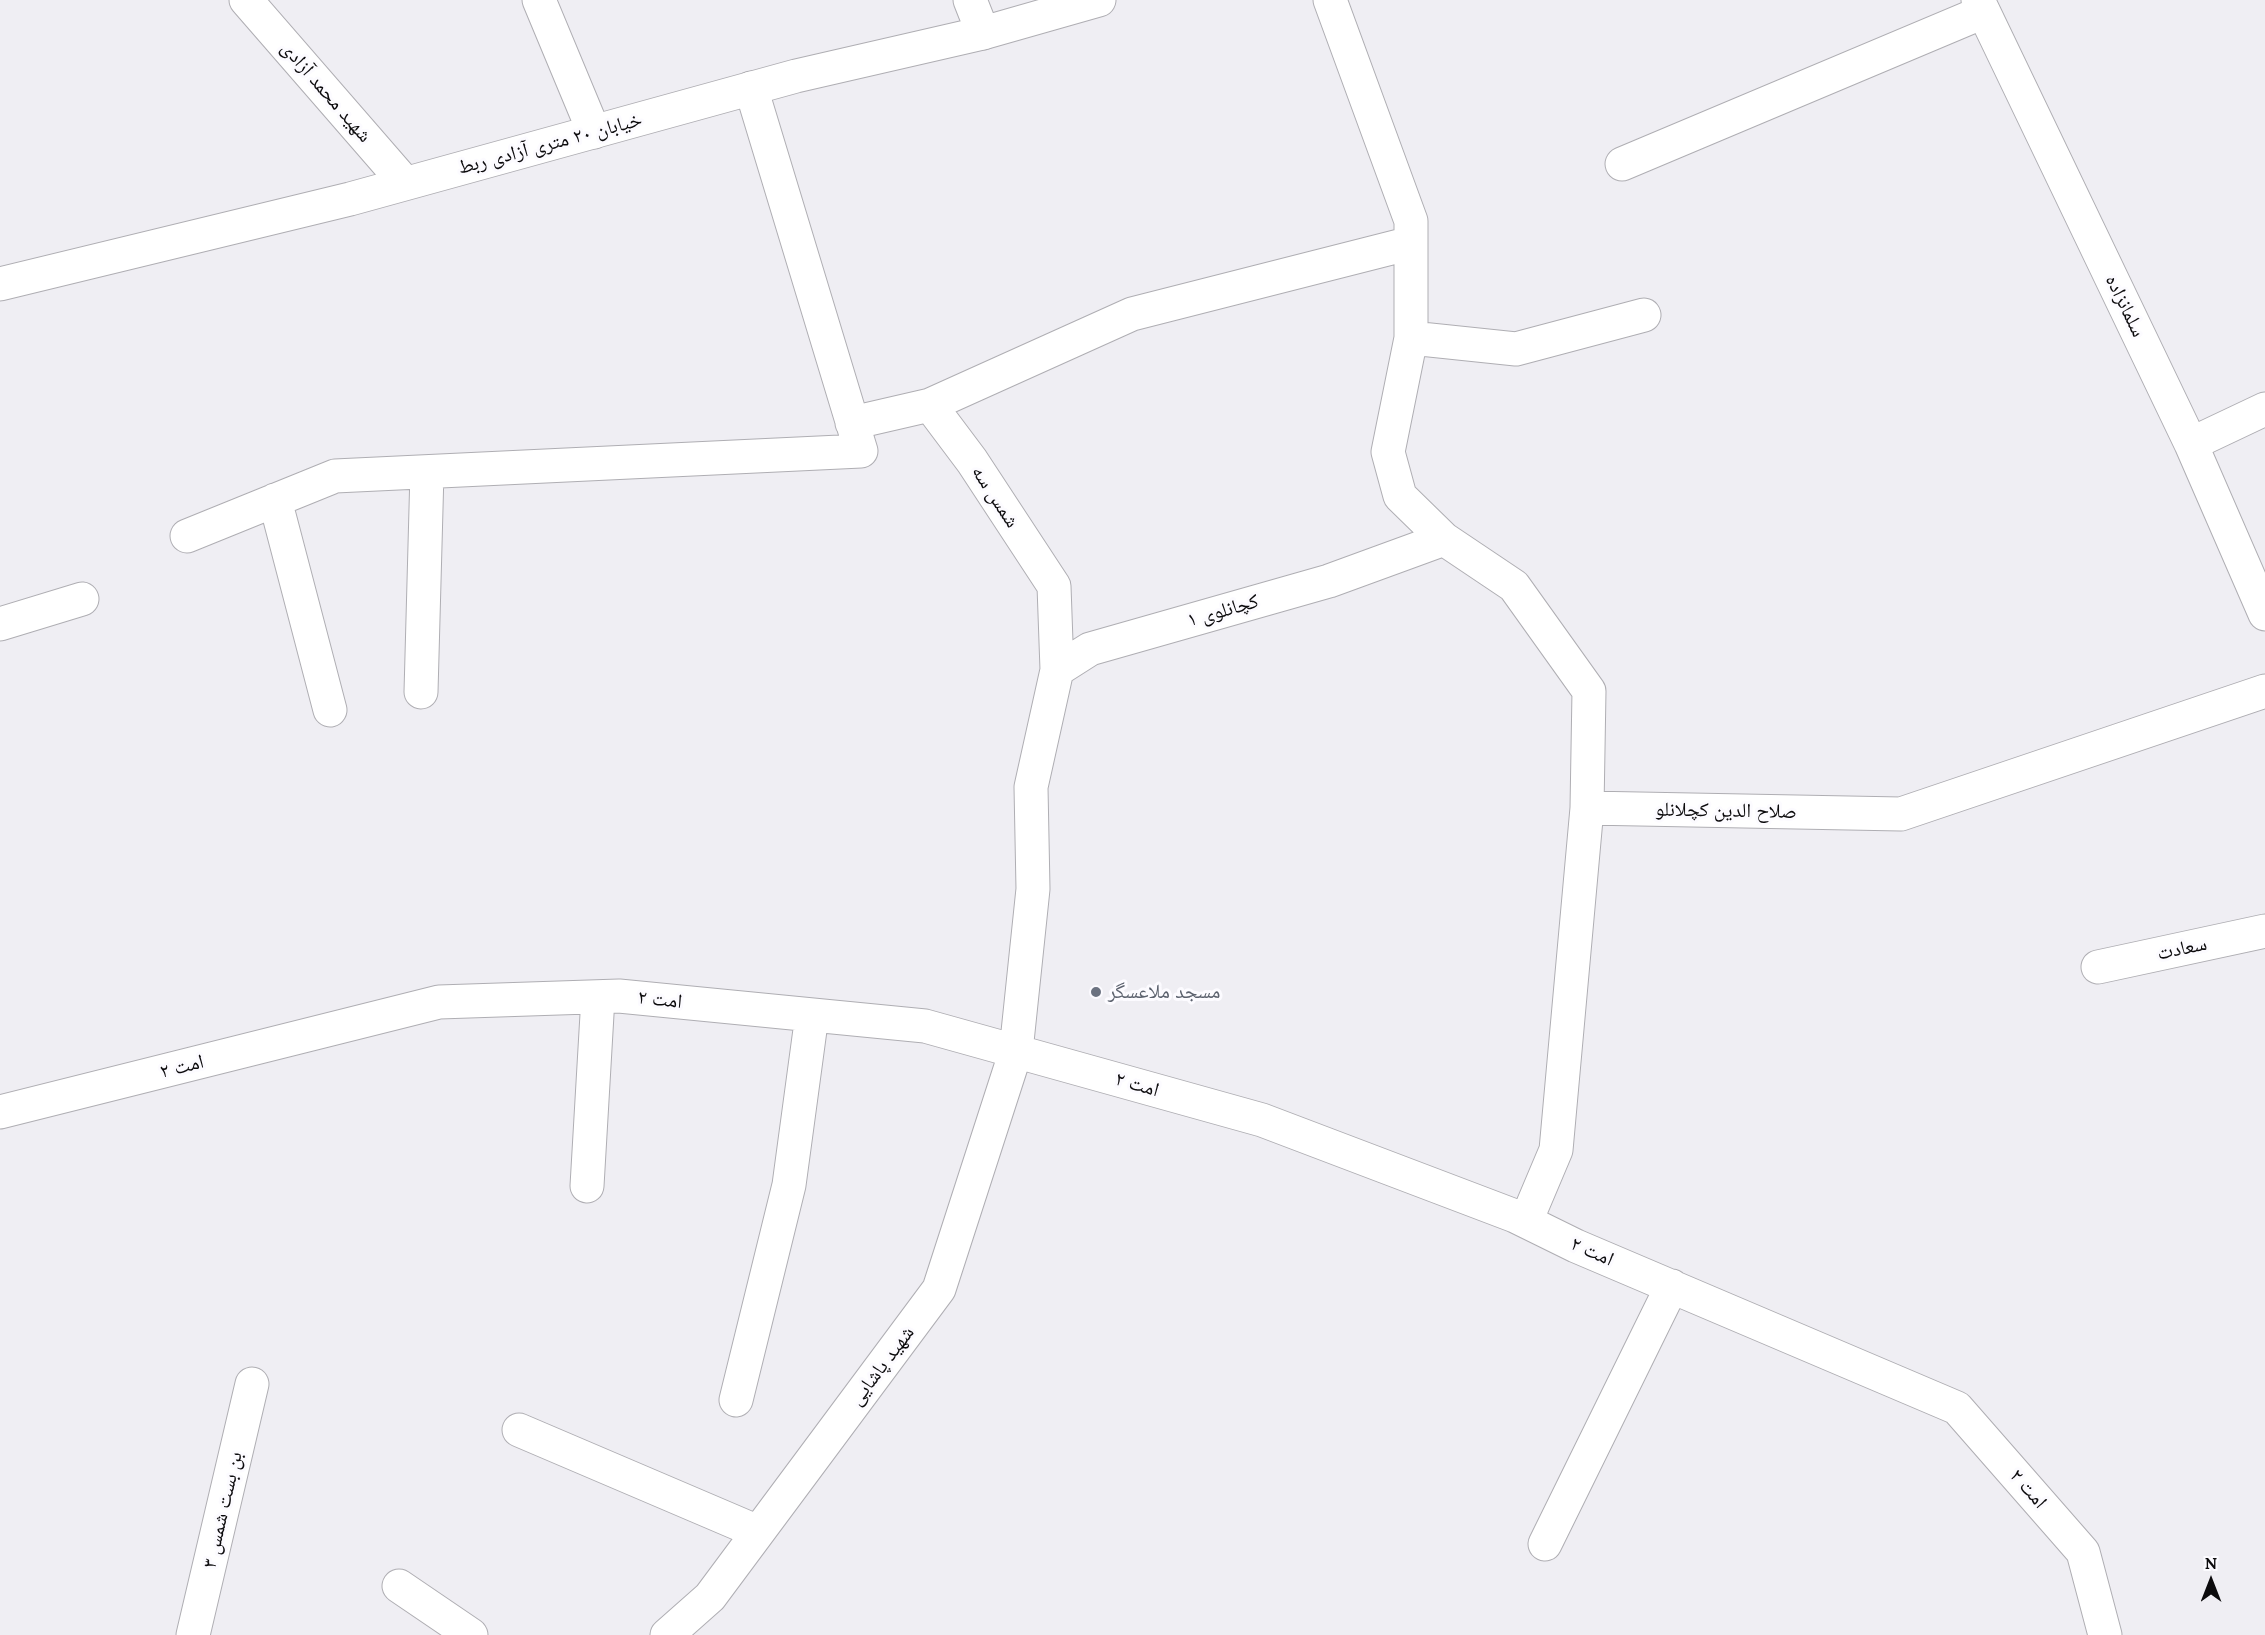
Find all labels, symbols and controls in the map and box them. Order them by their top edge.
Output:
street label: شهید محمد آزادی [276,37,376,147]
street label: خیابان ۲۰ متری آزادی ربط [455,108,645,180]
street label: سلمانزاده [2100,271,2150,341]
street label: شمس سه [966,461,1024,533]
street label: کچانلوی ۱ [1185,589,1261,633]
street label: صلاح الدین کچلانلو [1655,798,1797,824]
street label: سعادت [2155,932,2209,966]
place label: مسجد ملاعسگر [1108,980,1220,1004]
marker: مسجد ملاعسگر [1089,985,1103,999]
street label: امت ۲ [637,986,683,1014]
street label: امت ۲ [158,1050,206,1084]
street label: امت ۲ [1112,1067,1162,1103]
street label: امت ۲ [1567,1232,1617,1272]
street label: شهید پاشایی [844,1321,920,1411]
street label: بن بست شمس ۳ [198,1449,248,1571]
street label: امت ۲ [2004,1464,2052,1514]
north arrow [2181,1551,2241,1611]
text: N [2205,1553,2217,1573]

